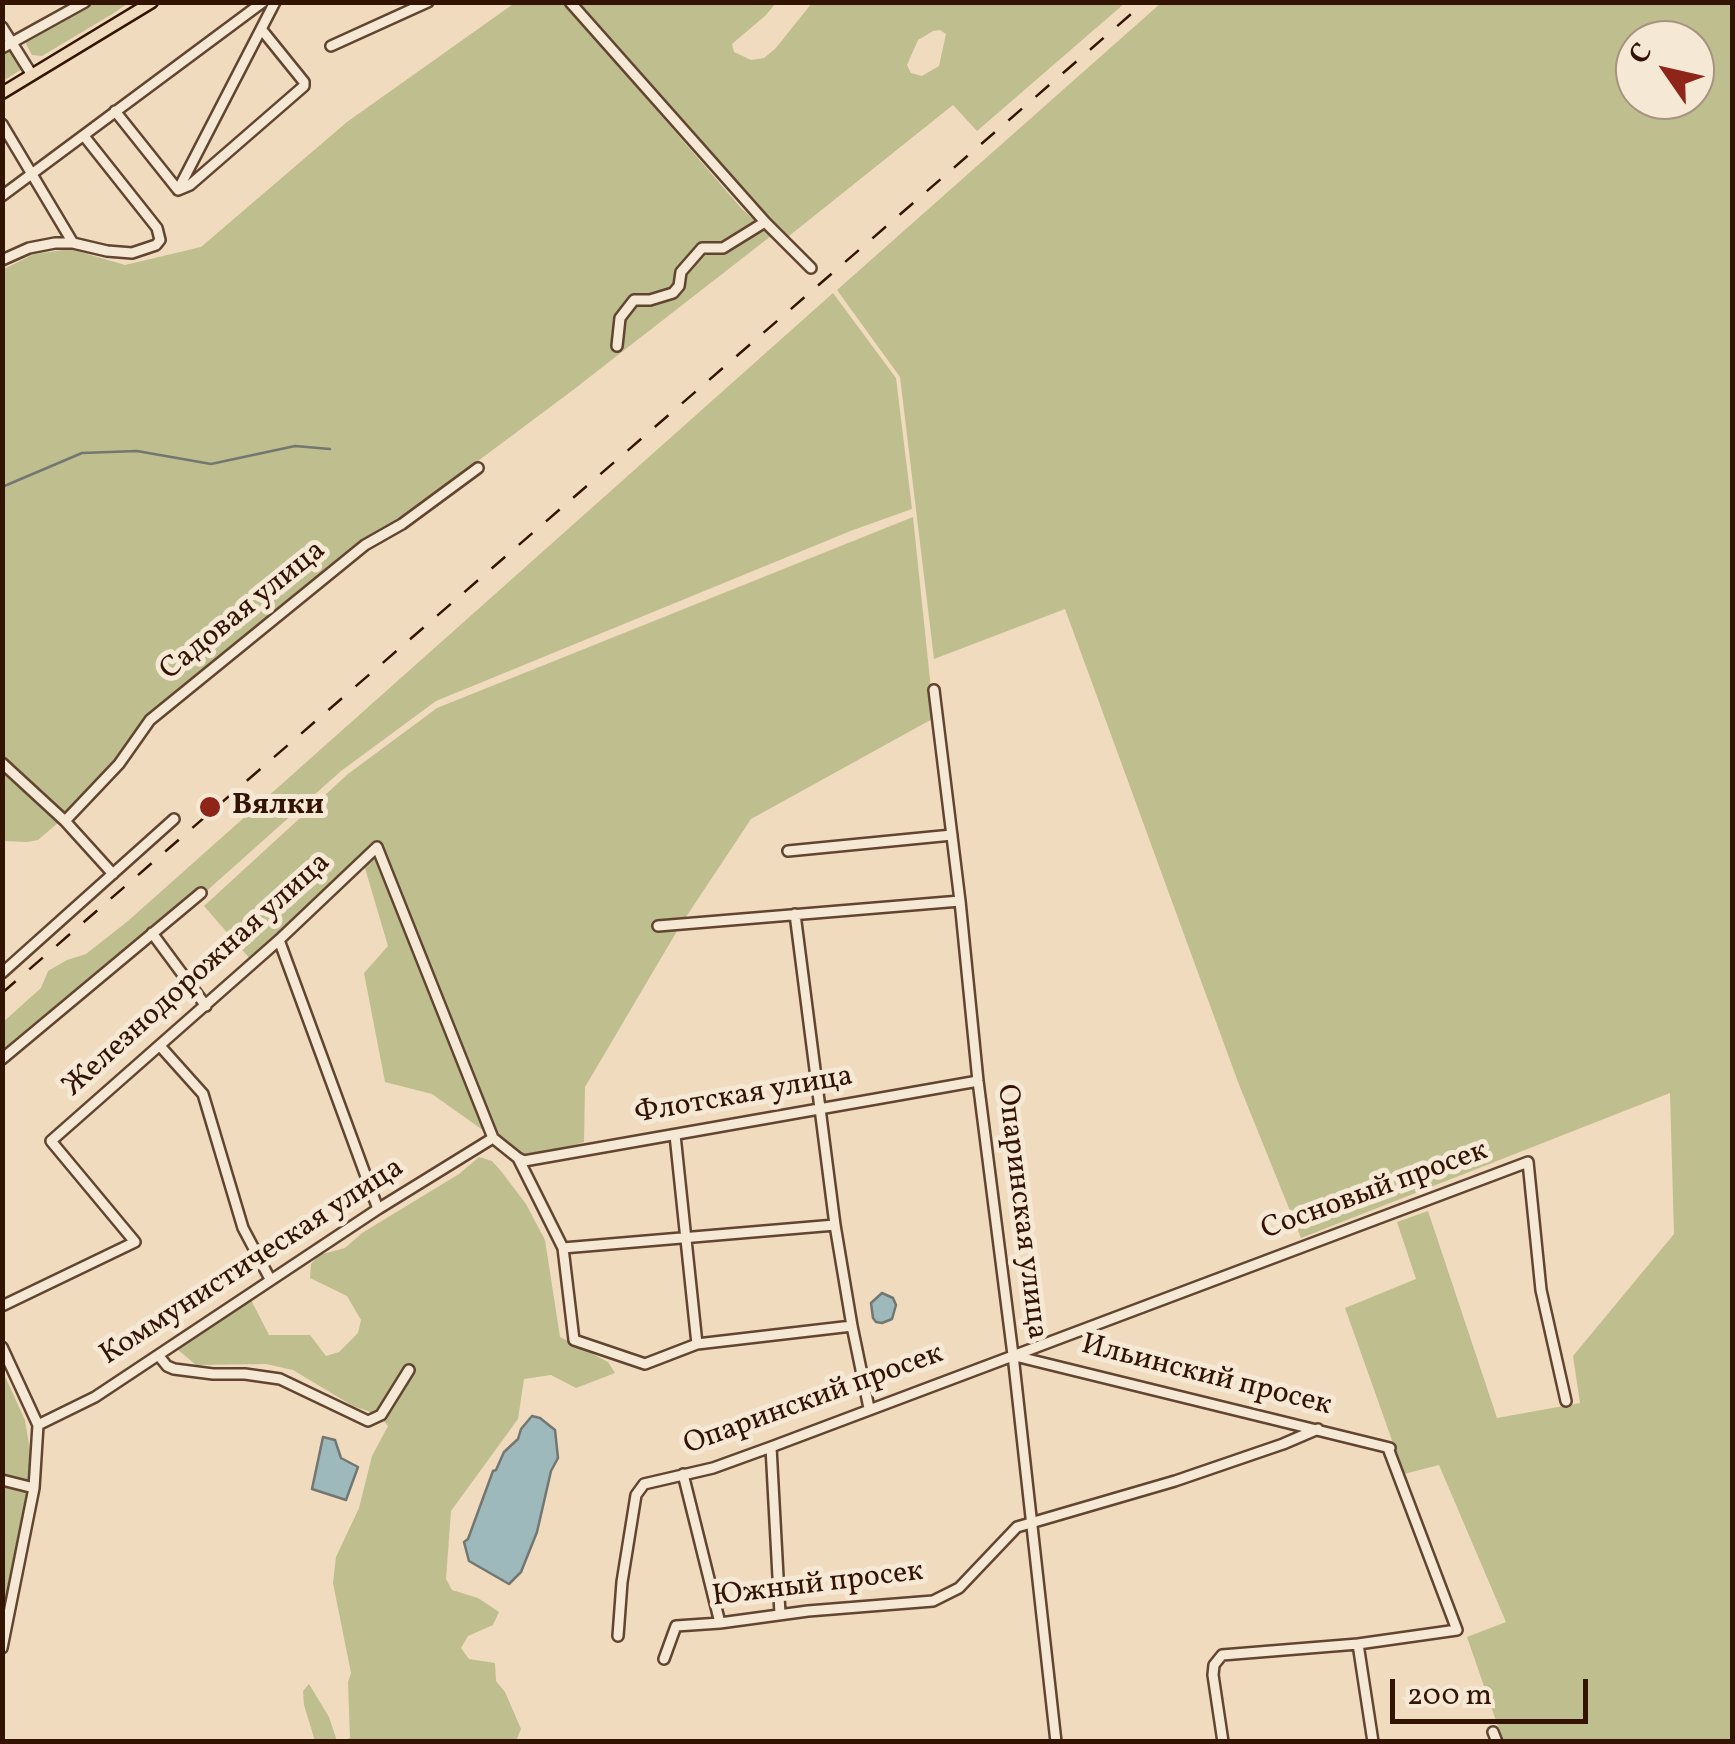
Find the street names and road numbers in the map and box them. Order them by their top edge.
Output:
street label: Садовая улица [154,534,334,690]
street label: Железнодорожная улица [57,846,339,1106]
street label: Флотская улица [632,1060,856,1134]
street label: Опаринская улица [986,1082,1054,1342]
street label: Сосновый просек [1257,1134,1493,1250]
street label: Коммунистическая улица [95,1151,411,1375]
street label: Ильинский просек [1077,1329,1335,1425]
street label: Опаринский просек [679,1337,949,1465]
street label: Южный просек [710,1555,926,1617]

